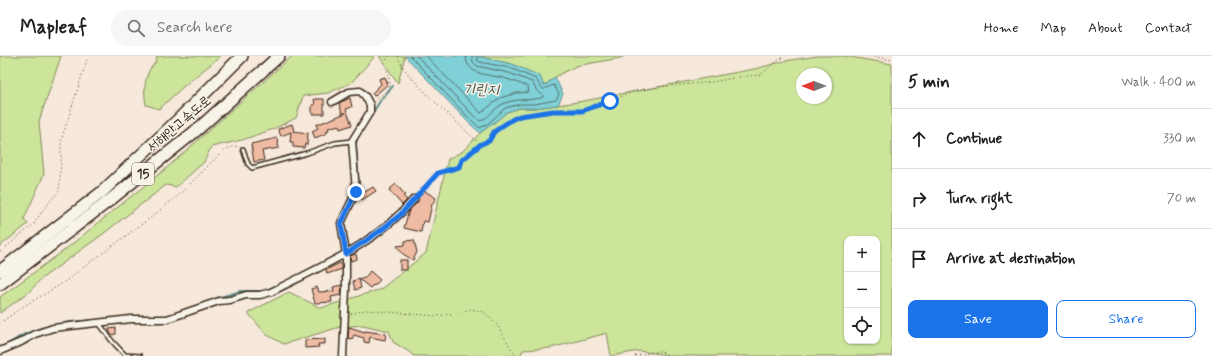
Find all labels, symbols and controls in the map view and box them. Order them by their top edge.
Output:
search box [111,10,391,46]
text: Mapleaf [20,15,87,40]
icon: search [125,17,147,39]
text: Search here [157,18,233,38]
text: Home [984,19,1018,37]
text: Map [1040,19,1066,37]
text: About [1088,19,1123,37]
text: Contact [1145,19,1192,37]
north arrow [796,68,832,104]
text: 5 min [908,71,950,93]
text: Walk · 400 m [1121,74,1196,91]
water label: 기린지 [463,80,501,100]
street label: 서해안고속도로 [143,92,215,156]
route start [601,92,619,110]
icon: ahead [908,128,930,150]
text: Continue [946,129,1002,149]
text: 330 m [1163,130,1196,147]
road number: 15 [132,163,154,185]
route end [347,183,365,201]
icon: right [908,188,930,210]
text: Turn right [946,189,1013,209]
text: 70 m [1167,190,1196,207]
map controls [844,236,880,344]
button: + [844,236,880,272]
icon: arrive [908,248,930,270]
text: Arrive at destination [946,249,1075,269]
button: − [844,272,880,308]
button: Save [908,300,1048,338]
button: Share [1056,300,1196,338]
button: locate [844,308,880,344]

